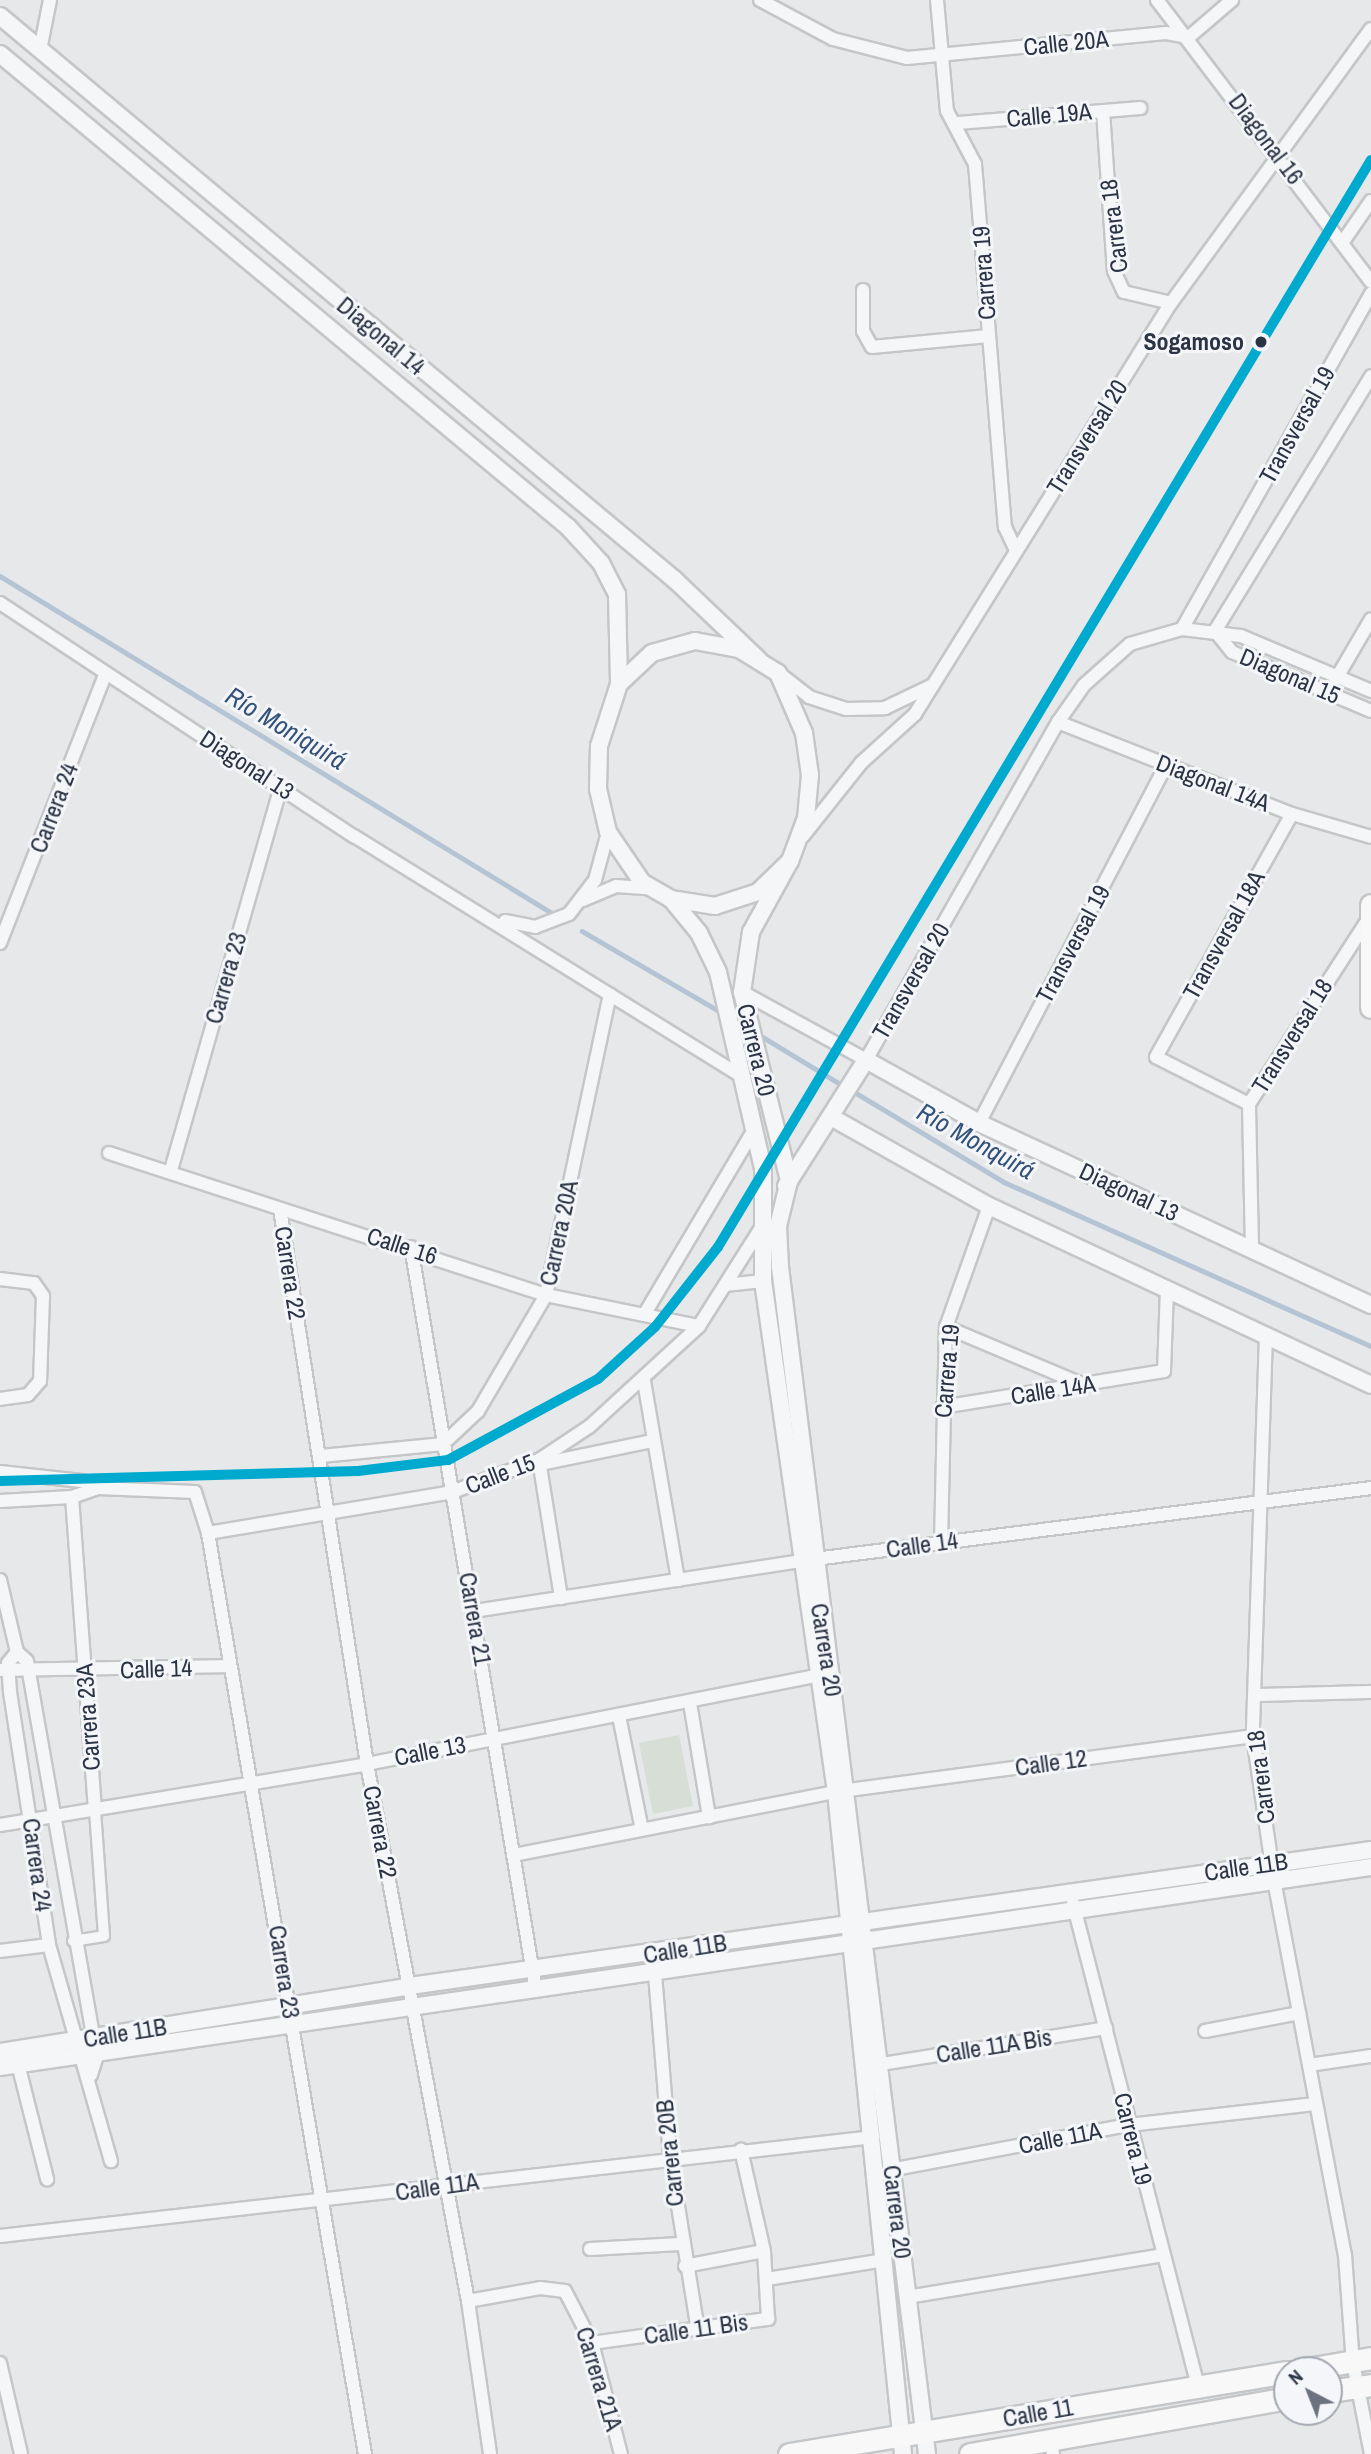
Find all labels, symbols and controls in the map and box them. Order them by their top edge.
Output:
street label: Calle 20A [1022,24,1110,62]
street label: Diagonal 16 [1223,88,1309,190]
street label: Calle 19A [1005,97,1093,133]
street label: Carrera 18 [1094,178,1134,274]
street label: Carrera 19 [966,225,1002,321]
street label: Diagonal 14 [331,291,431,381]
place label: Sogamoso [1143,328,1244,356]
marker: Sogamoso [1250,331,1272,353]
street label: Transversal 19 [1253,361,1341,489]
street label: Transversal 20 [1040,374,1134,500]
street label: Diagonal 15 [1236,642,1344,710]
water label: Río Moniquirá [220,680,352,776]
street label: Diagonal 13 [195,724,299,806]
street label: Diagonal 14A [1152,748,1274,818]
street label: Carrera 24 [24,759,84,857]
street label: Transversal 18A [1177,866,1271,1004]
street label: Transversal 19 [1030,880,1116,1008]
street label: Transversal 20 [866,918,956,1044]
street label: Carrera 23 [199,929,253,1027]
street label: Transversal 18 [1245,973,1339,1099]
street label: Carrera 20 [731,1001,781,1099]
water label: Río Monquirá [912,1096,1040,1186]
street label: Diagonal 13 [1075,1157,1183,1227]
street label: Carrera 20A [534,1178,584,1288]
street label: Calle 16 [363,1221,441,1271]
street label: Carrera 22 [268,1224,312,1322]
street label: Carrera 19 [929,1323,965,1419]
street label: Calle 14A [1009,1369,1097,1411]
street label: Calle 15 [461,1448,539,1500]
street label: Calle 14 [884,1526,960,1564]
street label: Carrera 21 [453,1570,497,1668]
street label: Carrera 20 [804,1601,848,1699]
street label: Calle 14 [119,1653,193,1685]
street label: Carrera 23A [70,1663,106,1771]
street label: Carrera 18 [1241,1729,1281,1825]
street label: Calle 13 [392,1730,468,1772]
street label: Calle 12 [1013,1744,1089,1782]
street label: Carrera 22 [357,1783,403,1881]
street label: Carrera 24 [16,1816,58,1914]
street label: Calle 11B [1202,1847,1290,1887]
street label: Carrera 23 [262,1923,306,2021]
street label: Calle 11B [641,1928,729,1970]
street label: Calle 11B [81,2012,169,2054]
street label: Calle 11A Bis [934,2023,1054,2069]
street label: Carrera 19 [1108,2090,1158,2188]
street label: Carrera 20B [650,2098,690,2208]
street label: Calle 11A [1016,2116,1104,2160]
street label: Carrera 20 [877,2164,917,2260]
street label: Calle 11A [393,2167,481,2207]
street label: Calle 11 Bis [642,2307,750,2351]
street label: Carrera 21A [570,2324,628,2434]
north arrow [1273,2356,1343,2426]
text: N [1282,2363,1308,2390]
street label: Calle 11 [1001,2393,1075,2433]

